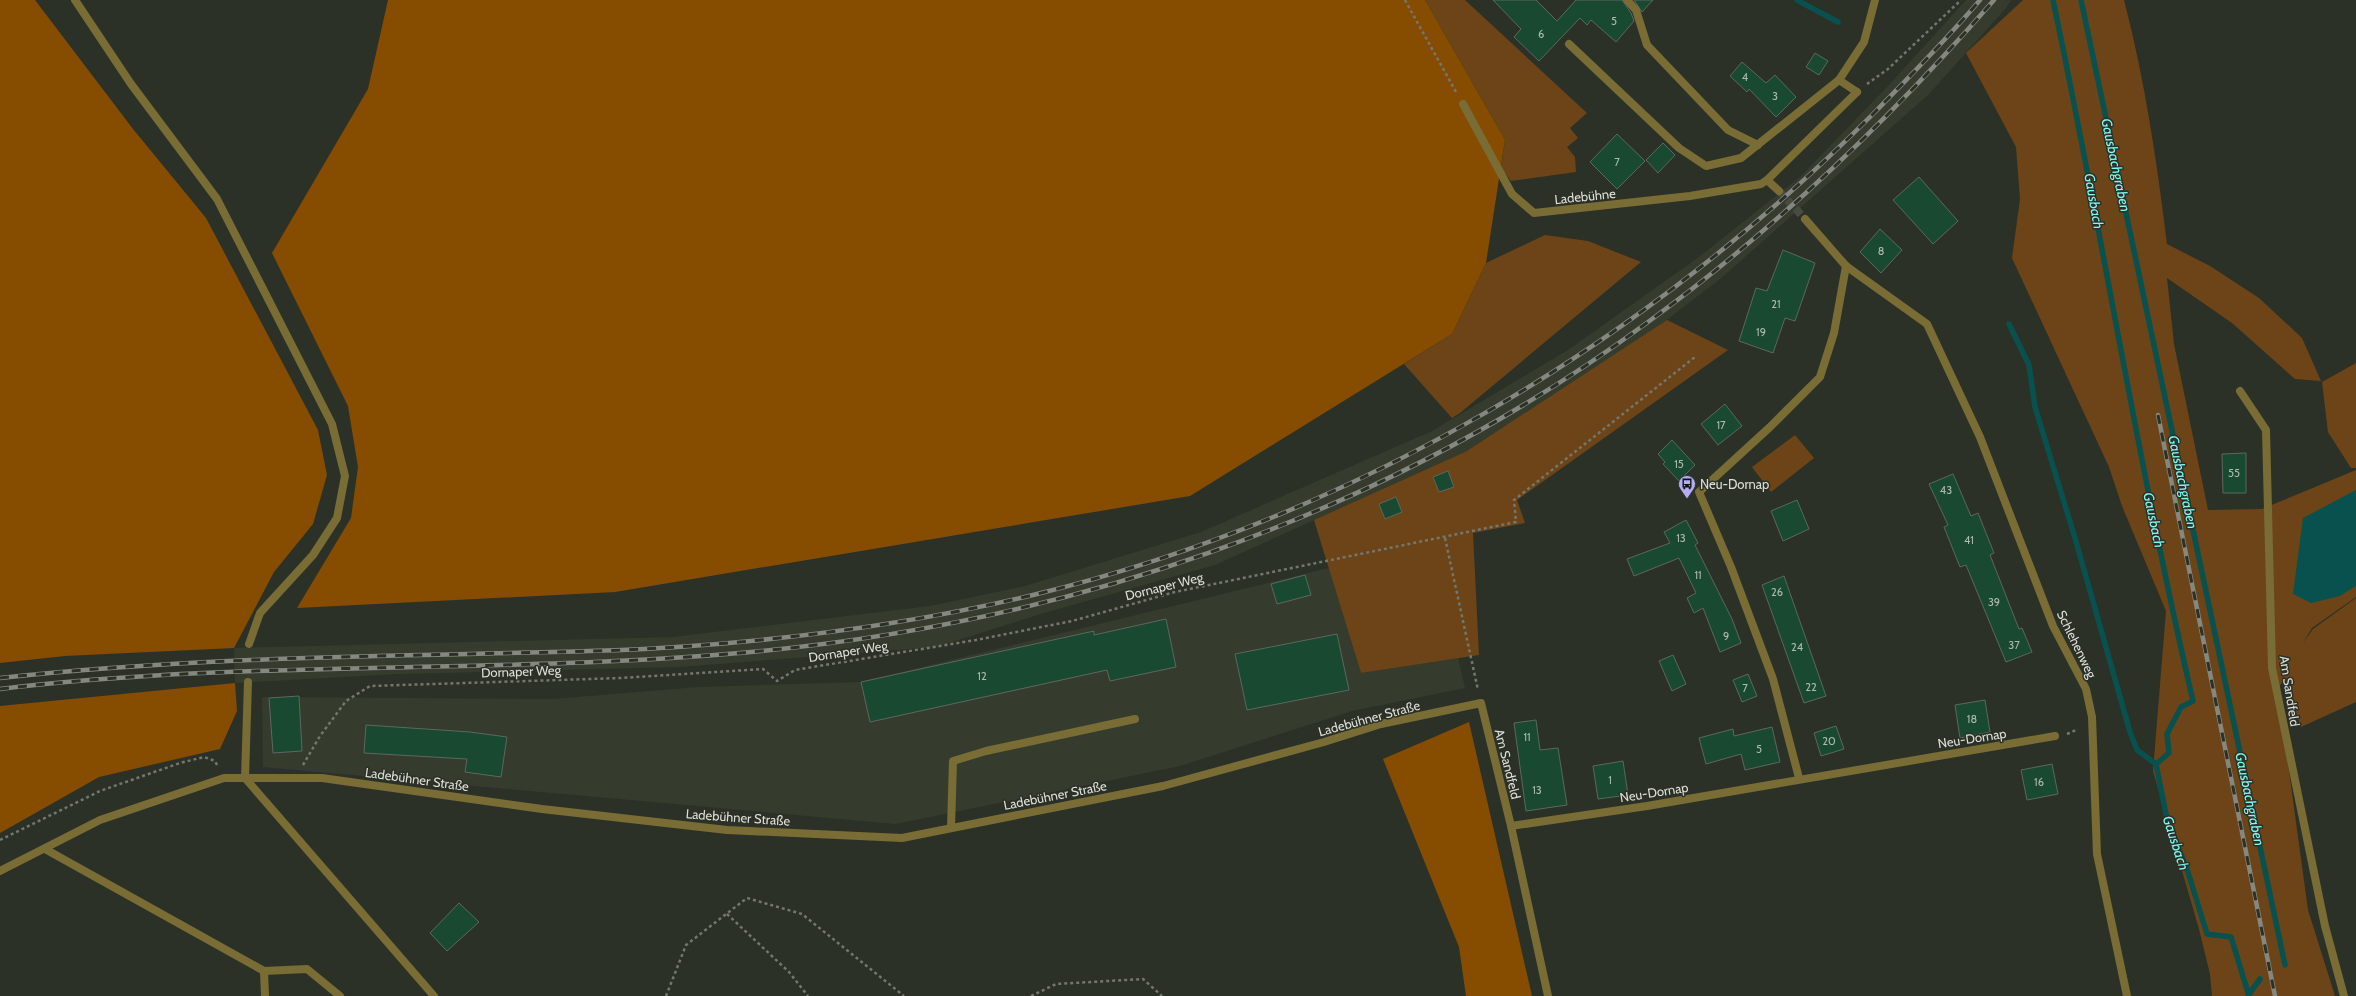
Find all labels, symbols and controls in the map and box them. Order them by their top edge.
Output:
house number: 5 [1611,14,1617,28]
house number: 6 [1538,27,1544,41]
house number: 4 [1742,70,1749,84]
house number: 3 [1772,89,1778,103]
water label: Gausbachgraben [2097,117,2135,213]
house number: 7 [1614,155,1620,169]
water label: Gausbach [2080,172,2108,230]
street label: Ladebühne [1554,185,1617,207]
house number: 8 [1878,244,1884,258]
house number: 21 [1771,297,1781,311]
house number: 19 [1756,325,1766,339]
house number: 17 [1716,418,1726,432]
water label: Gausbachgraben [2164,434,2202,530]
house number: 15 [1674,457,1684,471]
house number: 55 [2228,466,2240,480]
bus stop icon: Neu-Dornap [1677,474,1697,499]
place label: Neu-Dornap [1700,476,1769,492]
house number: 43 [1940,483,1952,497]
water label: Gausbach [2139,491,2169,549]
house number: 13 [1676,531,1686,545]
house number: 41 [1964,533,1974,547]
street label: Dornaper Weg [1123,568,1205,603]
house number: 11 [1694,568,1702,582]
house number: 26 [1771,585,1783,599]
house number: 39 [1988,595,2000,609]
street label: Schlehenweg [2054,607,2101,681]
house number: 9 [1723,629,1729,643]
street label: Dornaper Weg [807,637,889,665]
house number: 37 [2008,638,2020,652]
house number: 24 [1791,640,1804,654]
street label: Am Sandfeld [2276,654,2304,728]
street label: Dornaper Weg [481,662,562,680]
house number: 12 [977,669,987,683]
house number: 22 [1805,680,1817,694]
house number: 7 [1742,681,1748,695]
street label: Ladebühner Straße [1316,697,1422,739]
house number: 18 [1967,712,1977,726]
street label: Neu-Dornap [1937,725,2007,751]
street label: Am Sandfeld [1492,727,1524,801]
house number: 11 [1523,730,1531,744]
house number: 20 [1822,734,1836,748]
house number: 5 [1756,742,1762,756]
water label: Gausbachgraben [2231,751,2269,847]
street label: Ladebühner Straße [364,764,470,794]
house number: 1 [1608,773,1612,787]
house number: 16 [2034,775,2044,789]
street label: Ladebühner Straße [1002,777,1108,813]
street label: Neu-Dornap [1619,779,1689,805]
house number: 13 [1532,783,1542,797]
street label: Ladebühner Straße [685,805,791,829]
water label: Gausbach [2159,813,2193,873]

